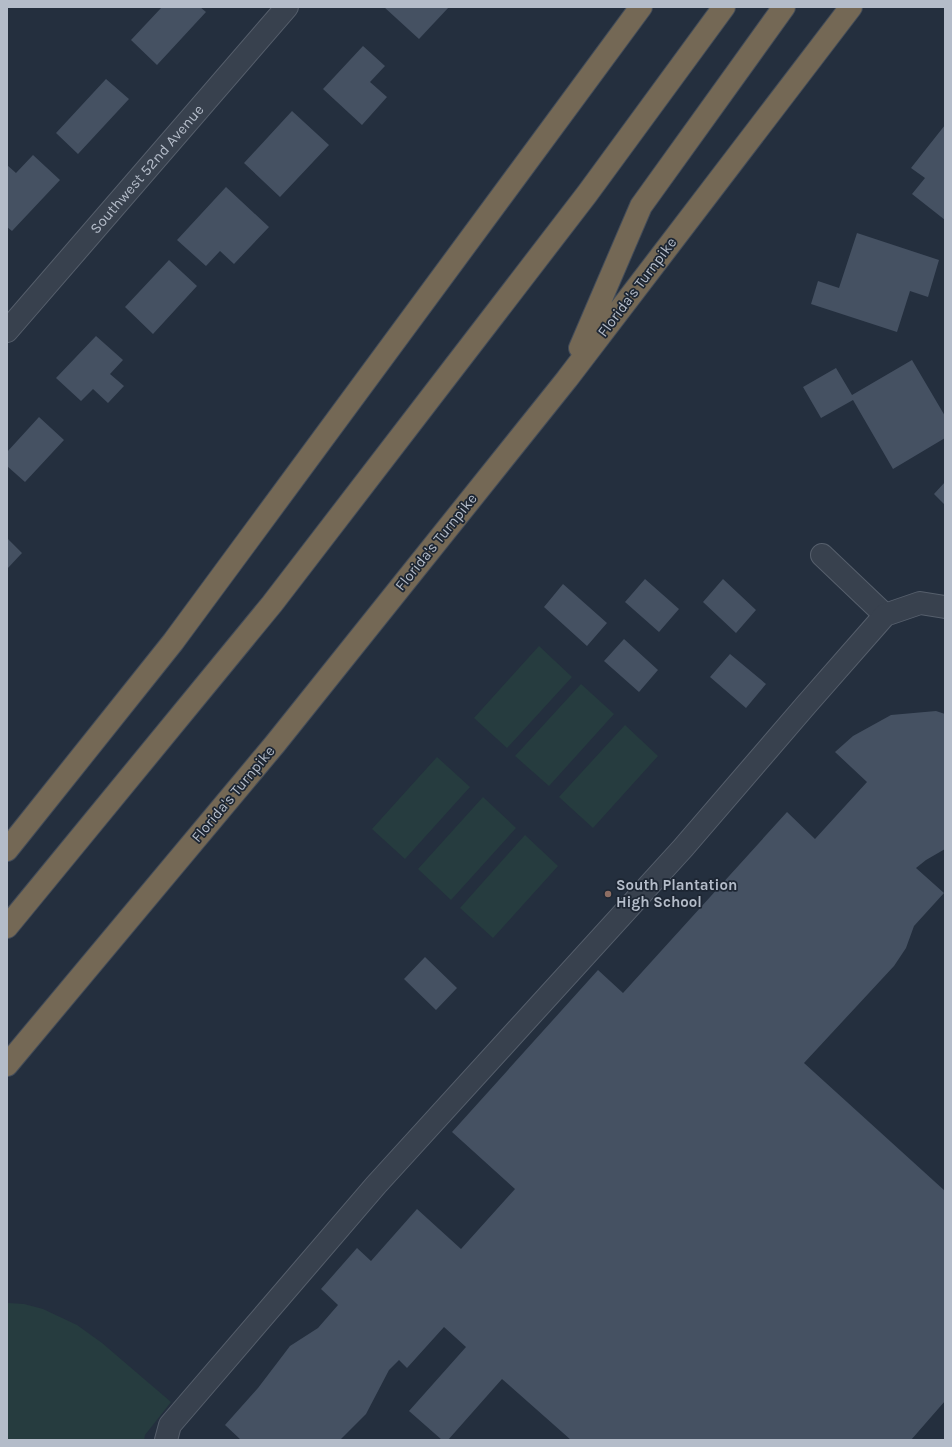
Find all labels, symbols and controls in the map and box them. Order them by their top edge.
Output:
street label: Southwest 52nd Avenue [86,101,208,237]
street label: Florida's Turnpike [594,234,680,340]
street label: Florida's Turnpike [391,490,481,594]
street label: Florida's Turnpike [187,742,279,846]
place label: South Plantation High School [616,876,737,911]
marker: South Plantation High School [603,889,613,899]

